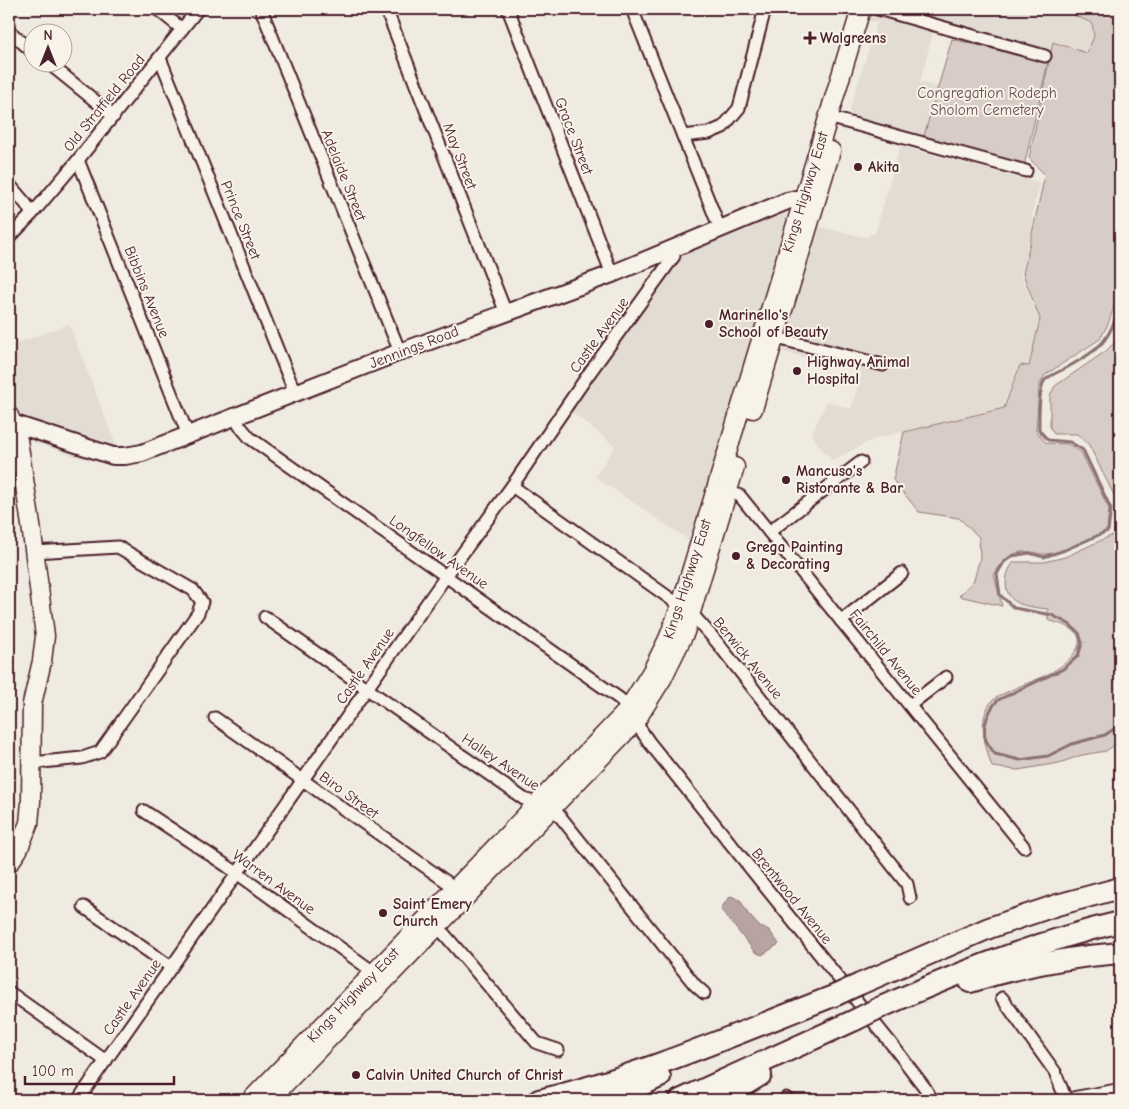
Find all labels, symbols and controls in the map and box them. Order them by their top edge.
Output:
north arrow [22,22,72,72]
text: N [43,27,53,44]
place label: Walgreens [820,29,886,47]
marker: Walgreens [804,32,816,44]
street label: Old Stratfield Road [59,51,149,155]
park label: Congregation Rodeph Sholom Cemetery [917,84,1057,119]
street label: Grace Street [551,95,597,178]
street label: May Street [439,120,481,192]
street label: Adelaide Street [318,127,371,224]
street label: Kings Highway East [778,129,832,254]
place label: Akita [868,158,899,176]
marker: Akita [852,161,864,173]
street label: Prince Street [217,178,265,263]
street label: Bibbins Avenue [120,243,174,341]
street label: Castle Avenue [566,293,633,376]
place label: Marinello's School of Beauty [719,306,828,341]
marker: Marinello's School of Beauty [703,318,715,330]
street label: Jennings Road [367,322,461,372]
place label: Highway Animal Hospital [807,353,910,388]
marker: Highway Animal Hospital [791,365,803,377]
place label: Mancuso's Ristorante & Bar [796,462,903,497]
marker: Mancuso's Ristorante & Bar [780,474,792,486]
street label: Longfellow Avenue [386,511,492,593]
street label: Kings Highway East [659,516,715,641]
place label: Grega Painting & Decorating [746,538,843,573]
marker: Grega Painting & Decorating [730,550,742,562]
street label: Fairchild Avenue [846,606,926,699]
street label: Berwick Avenue [709,613,787,703]
street label: Castle Avenue [332,624,398,708]
street label: Halley Avenue [459,729,544,795]
street label: Biro Street [316,767,383,823]
street label: Brentwood Avenue [748,844,837,948]
street label: Warren Avenue [229,846,319,918]
place label: Saint Emery Church [393,895,472,930]
marker: Saint Emery Church [377,907,389,919]
street label: Kings Highway East [303,943,403,1046]
street label: Castle Avenue [99,955,165,1039]
scale bar [25,1054,174,1086]
text: 100 m [32,1062,74,1080]
place label: Calvin United Church of Christ [366,1066,564,1084]
marker: Calvin United Church of Christ [350,1069,362,1081]

